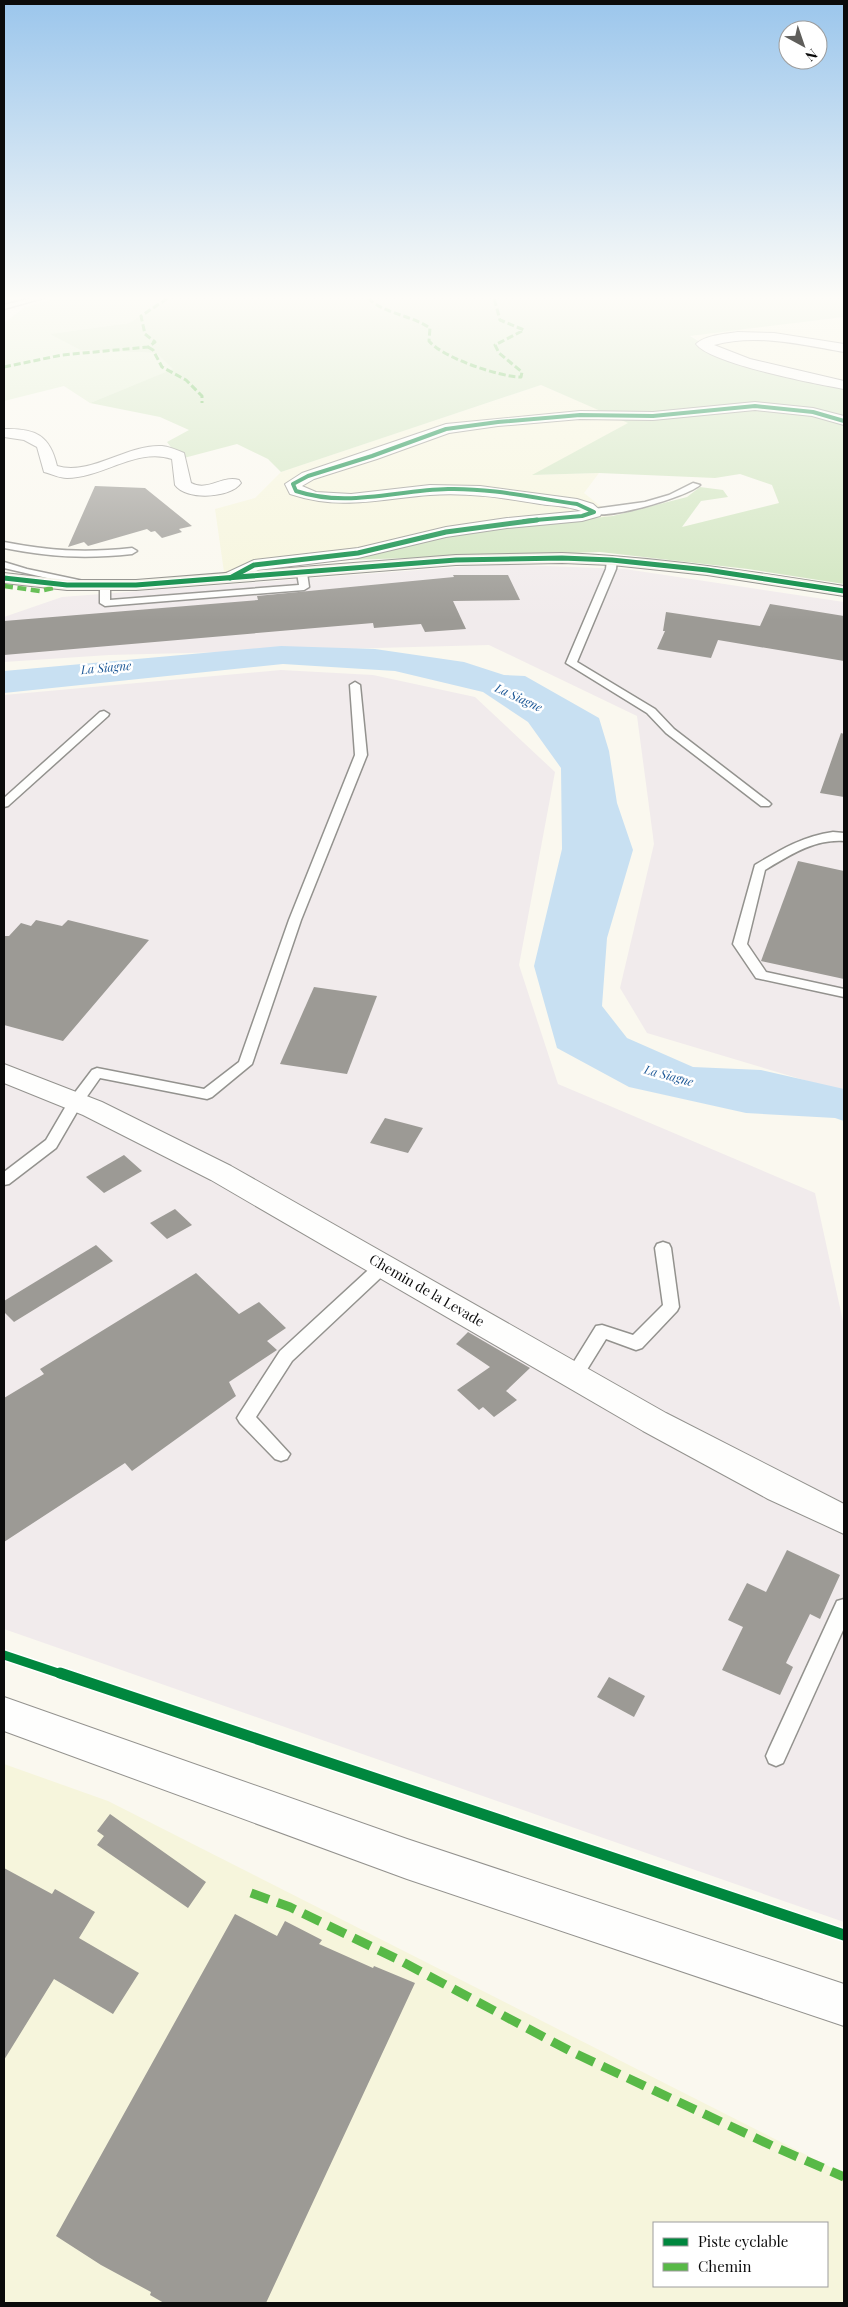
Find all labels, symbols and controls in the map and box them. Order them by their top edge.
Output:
north arrow [778,20,828,70]
text: N [802,45,822,66]
water label: La Siagne [79,657,132,677]
water label: La Siagne [492,679,545,715]
water label: La Siagne [642,1060,695,1089]
street label: Chemin de la Levade [366,1249,488,1331]
legend [653,2222,828,2287]
text: Piste cyclable [698,2231,788,2251]
text: Chemin [698,2256,751,2276]

